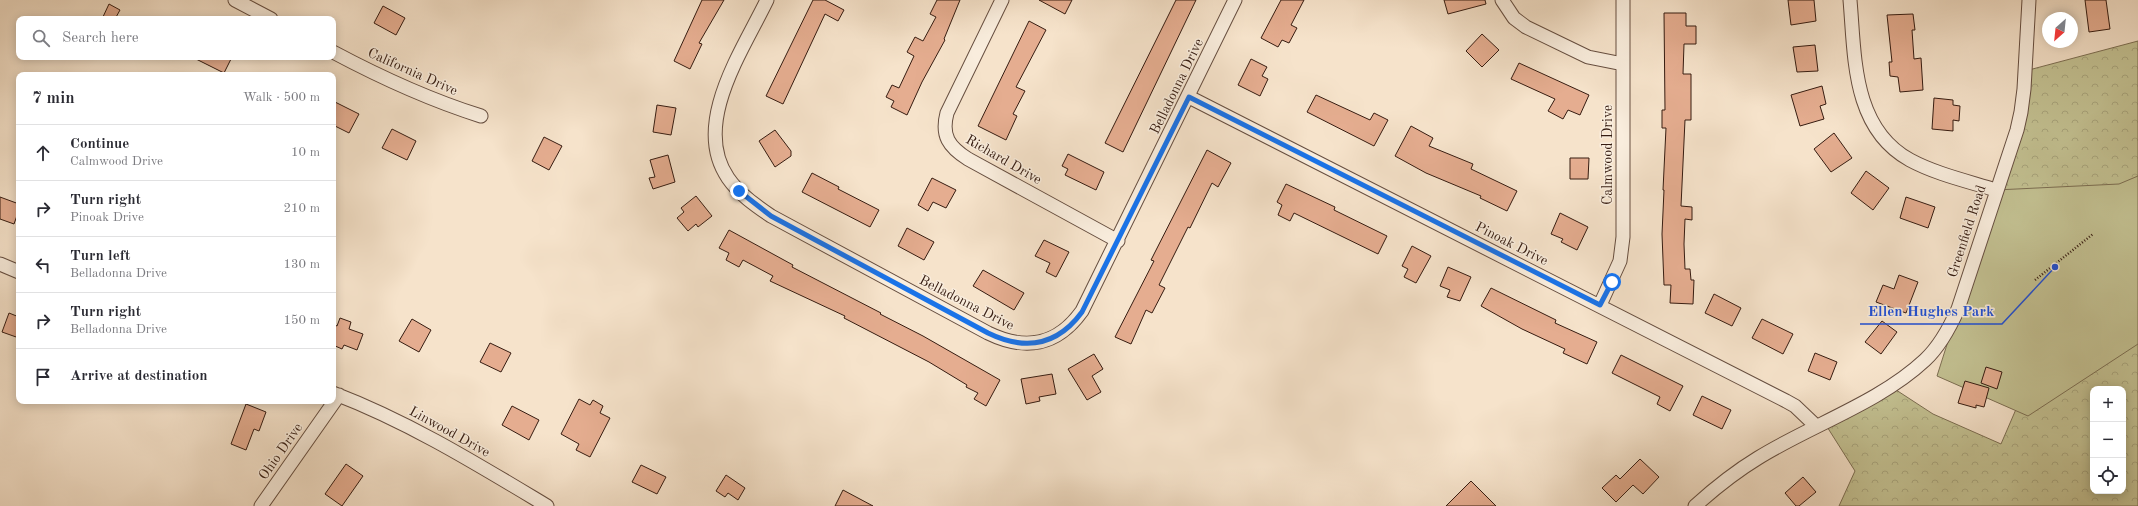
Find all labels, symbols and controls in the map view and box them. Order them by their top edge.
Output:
north arrow [2042,12,2078,48]
search box [16,16,336,60]
icon: search [30,27,52,49]
text: Search here [62,31,139,46]
street label: Belladonna Drive [1148,36,1206,136]
street label: California Drive [365,46,460,98]
text: 7 min [32,90,75,107]
text: Walk · 500 m [243,91,320,104]
street label: Calmwood Drive [1601,105,1615,205]
street label: Richard Drive [963,133,1044,187]
text: Continue [70,137,129,152]
icon: ahead [32,142,54,164]
text: 10 m [291,146,320,159]
text: Calmwood Drive [70,155,163,168]
route end [730,182,748,200]
street label: Greenfield Road [1945,183,1988,279]
text: Turn right [70,193,141,208]
icon: right [32,198,54,220]
text: 210 m [283,202,320,215]
text: Pinoak Drive [70,211,144,224]
street label: Pinoak Drive [1473,220,1550,268]
text: Turn left [70,249,130,264]
icon: left [32,254,54,276]
text: 130 m [283,258,320,271]
text: Belladonna Drive [70,267,167,280]
street label: Belladonna Drive [917,273,1016,333]
route start [1603,273,1621,291]
callout: Ellen Hughes Park [1860,297,2002,324]
text: Turn right [70,305,141,320]
text: Ellen Hughes Park [1868,305,1995,320]
icon: right [32,310,54,332]
text: 150 m [283,314,320,327]
text: Belladonna Drive [70,323,167,336]
icon: arrive [32,366,54,388]
text: Arrive at destination [70,369,208,384]
map controls [2090,386,2126,494]
button: + [2090,386,2126,422]
street label: Linwood Drive [407,404,492,460]
street label: Ohio Drive [256,421,305,482]
button: − [2090,422,2126,458]
button: locate [2090,458,2126,494]

